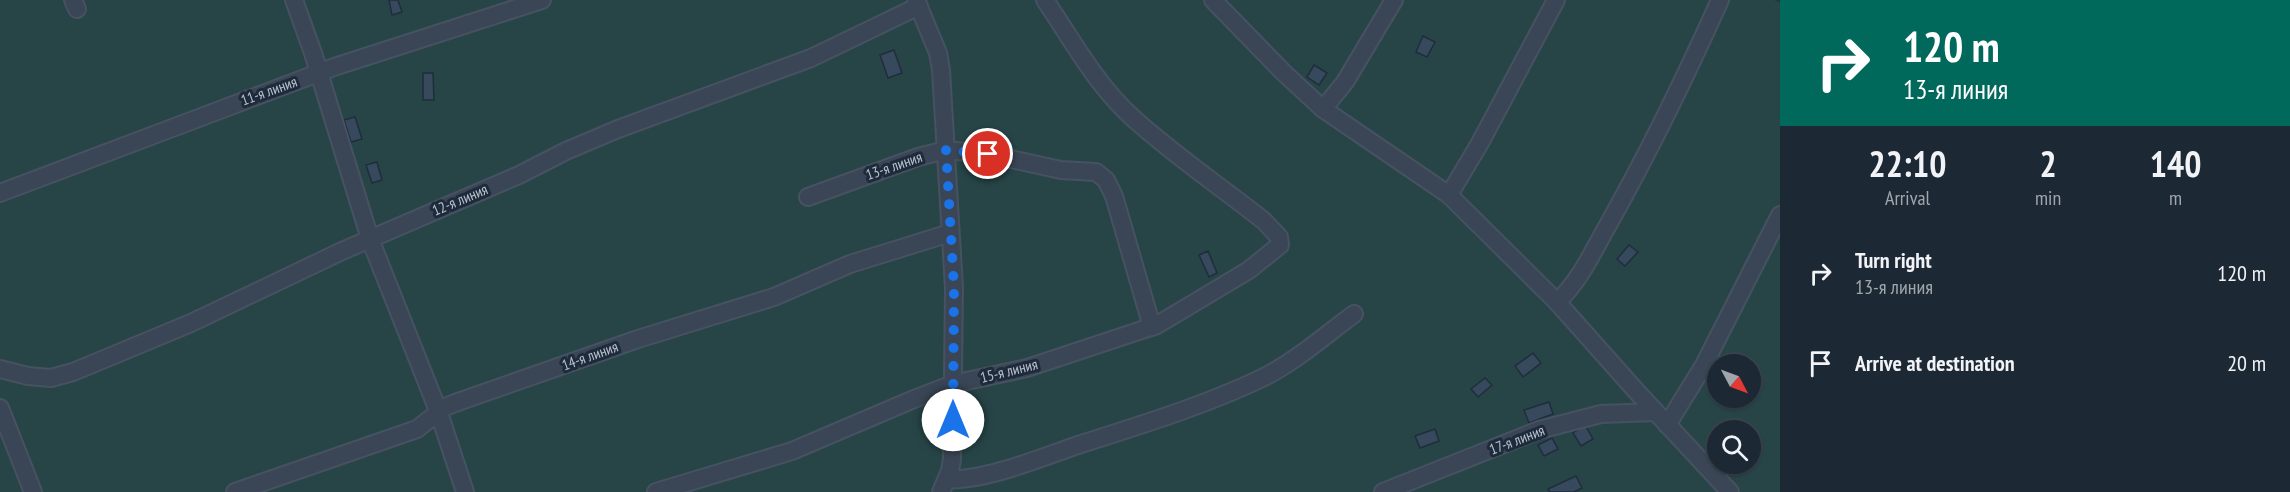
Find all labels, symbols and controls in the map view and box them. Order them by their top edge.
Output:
text: 120 m [1903,19,2000,74]
icon: right [1804,24,1882,102]
street label: 11-я линия [238,72,300,109]
text: 13-я линия [1903,72,2008,106]
pin [962,128,1013,179]
icon: arrive [971,137,1004,170]
text: 22:10 [1869,140,1946,187]
text: 2 [2039,140,2057,187]
text: 140 [2150,140,2201,187]
street label: 13-я линия [863,147,925,184]
street label: 12-я линия [429,179,491,220]
text: Arrival [1885,185,1930,211]
text: min [2035,185,2061,211]
text: m [2169,185,2182,211]
text: Turn right [1855,246,1932,274]
icon: right [1804,257,1837,290]
text: 120 m [2217,259,2266,287]
text: 13-я линия [1855,274,1933,300]
street label: 14-я линия [559,337,621,374]
icon: arrive [1804,347,1837,380]
text: Arrive at destination [1855,349,2015,377]
text: 20 m [2227,349,2266,377]
street label: 15-я линия [978,354,1040,387]
north arrow [1707,354,1761,408]
map controls [1707,354,1761,474]
position arrow [921,388,985,452]
street label: 17-я линия [1486,420,1547,459]
button: search [1707,420,1761,474]

